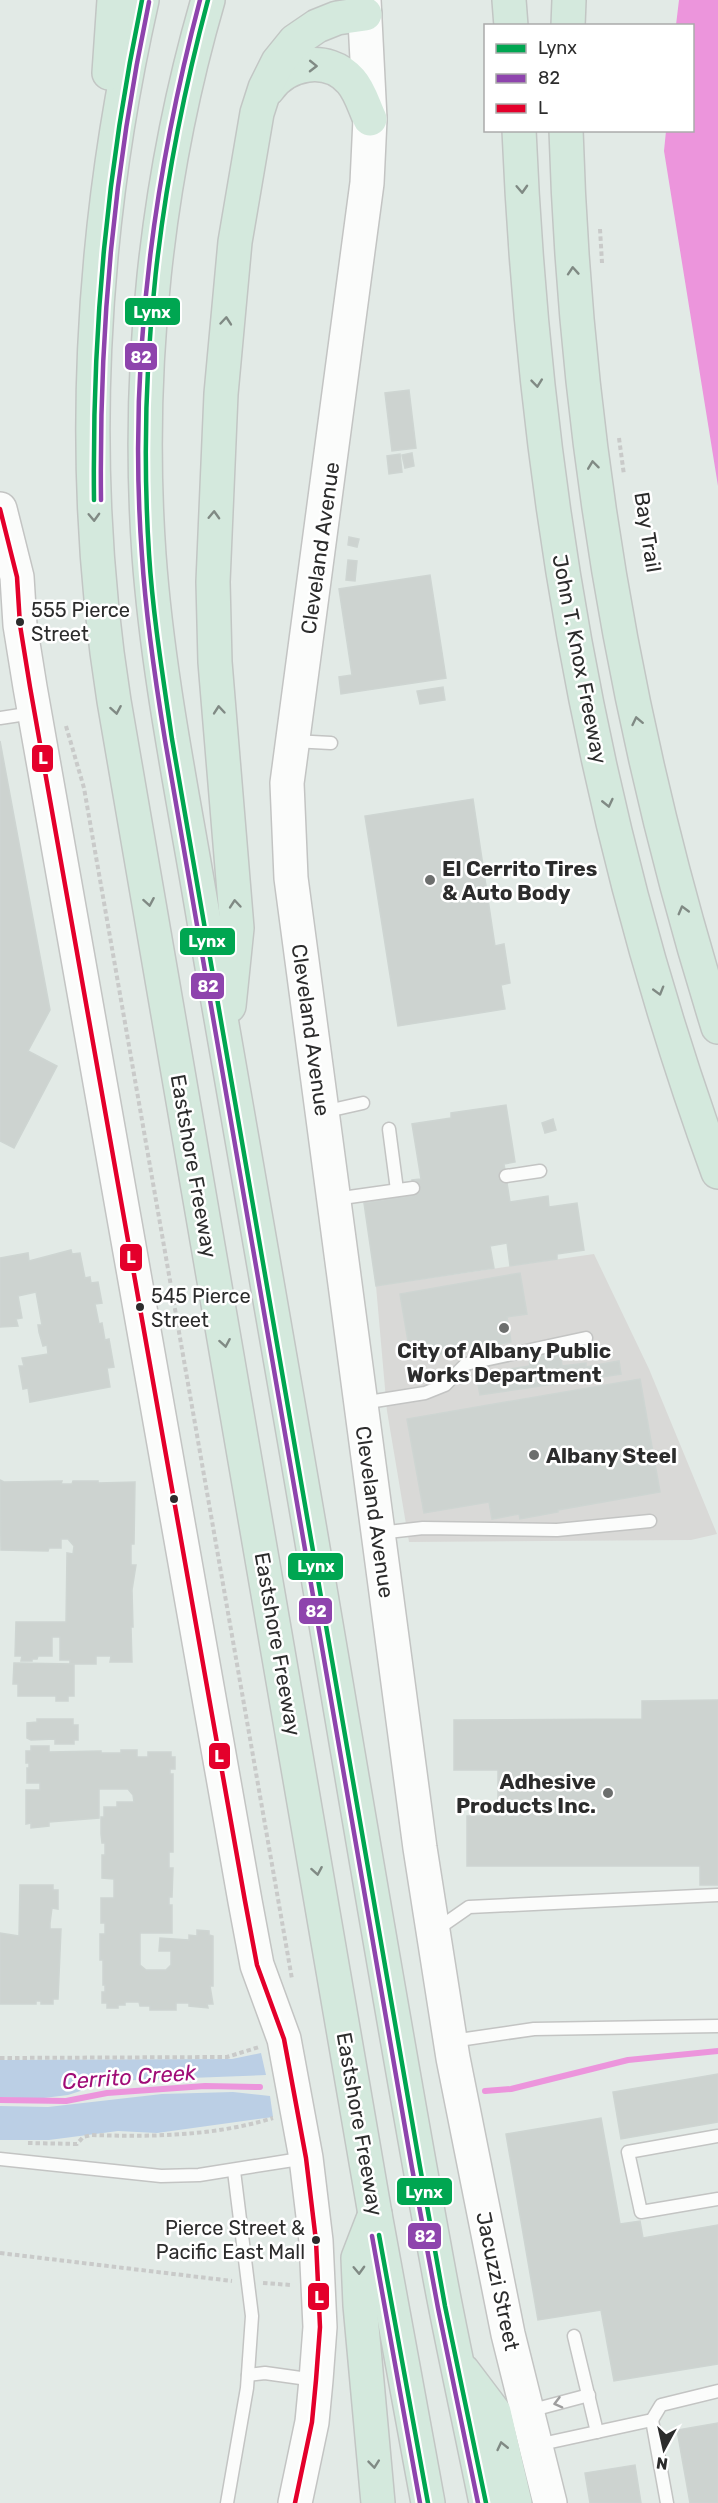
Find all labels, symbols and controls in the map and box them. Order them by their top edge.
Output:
legend [484,24,694,132]
text: Lynx [538,37,577,59]
one-way arrow [308,60,317,72]
text: 82 [538,67,560,89]
text: L [538,97,548,119]
one-way arrow [515,184,528,193]
one-way arrow [567,266,580,275]
line badge: Lynx [124,297,181,326]
text: Lynx [133,303,171,322]
one-way arrow [219,316,232,325]
line badge: 82 [124,342,158,371]
text: 82 [130,348,152,367]
one-way arrow [530,379,543,388]
street label: Cleveland Avenue [296,460,344,636]
one-way arrow [587,460,600,469]
street label: Bay Trail [629,490,667,574]
one-way arrow [208,511,221,520]
one-way arrow [88,512,101,521]
street label: John T. Knox Freeway [547,552,613,766]
place label: 555 Pierce Street [31,598,130,646]
marker: 555 Pierce Street [14,616,26,628]
one-way arrow [109,706,121,715]
one-way arrow [213,706,226,715]
one-way arrow [631,716,644,726]
line badge: L [31,744,54,773]
text: L [38,749,48,768]
one-way arrow [601,798,614,808]
place label: El Cerrito Tires & Auto Body [442,856,597,905]
marker: El Cerrito Tires & Auto Body [423,873,437,887]
one-way arrow [142,897,155,907]
one-way arrow [229,900,242,909]
one-way arrow [678,906,691,916]
line badge: Lynx [179,927,236,956]
text: Lynx [188,932,226,951]
street label: Cleveland Avenue [287,942,335,1118]
line badge: 82 [190,972,225,1000]
text: 82 [197,977,219,996]
one-way arrow [652,985,664,996]
street label: Eastshore Freeway [166,1072,223,1260]
line badge: L [119,1243,143,1272]
text: L [126,1248,136,1267]
place label: 545 Pierce Street [151,1284,251,1332]
marker: 545 Pierce Street [134,1301,146,1313]
marker: City of Albany Public Works Department [497,1321,511,1335]
one-way arrow [219,1338,231,1348]
place label: City of Albany Public Works Department [397,1338,611,1387]
street label: Cleveland Avenue [351,1424,399,1600]
place label: Albany Steel [546,1443,677,1468]
marker: Albany Steel [527,1448,541,1462]
unlabelled marker [168,1493,180,1505]
street label: Eastshore Freeway [250,1550,307,1738]
line badge: Lynx [287,1552,344,1581]
text: Lynx [297,1557,335,1576]
line badge: 82 [298,1597,333,1625]
text: 82 [305,1602,327,1621]
line badge: L [208,1742,231,1770]
text: L [214,1747,224,1766]
place label: Adhesive Products Inc. [456,1769,596,1818]
marker: Adhesive Products Inc. [601,1786,615,1800]
one-way arrow [310,1866,323,1876]
street label: Eastshore Freeway [332,2030,389,2218]
water label: Cerrito Creek [61,2059,198,2095]
line badge: Lynx [396,2177,453,2206]
text: Lynx [405,2183,443,2202]
street label: Jacuzzi Street [471,2209,525,2353]
place label: Pierce Street & Pacific East Mall [156,2216,305,2264]
line badge: 82 [407,2222,442,2250]
text: 82 [414,2227,436,2246]
marker: Pierce Street & Pacific East Mall [310,2234,322,2246]
one-way arrow [352,2265,365,2274]
line badge: L [307,2282,330,2311]
text: L [314,2288,324,2307]
one-way arrow [553,2396,564,2408]
north arrow [634,2419,694,2479]
one-way arrow [496,2441,509,2451]
text: N [655,2453,669,2474]
one-way arrow [367,2459,380,2468]

